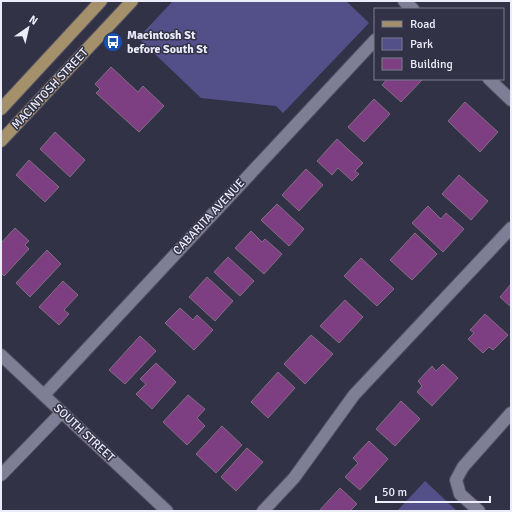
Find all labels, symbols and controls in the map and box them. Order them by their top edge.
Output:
north arrow [8,8,48,48]
legend [374,8,504,80]
text: N [27,13,40,28]
text: Road [410,17,436,32]
place label: Macintosh St before South St [127,28,208,57]
bus stop icon: Macintosh St before South St [102,31,124,53]
text: Park [410,37,433,52]
street label: MACINTOSH STREET [9,45,92,133]
text: Building [410,57,453,72]
street label: CABARITA AVENUE [170,176,248,258]
street label: SOUTH STREET [50,401,118,465]
scale bar [376,478,490,504]
text: 50 m [382,485,407,500]

